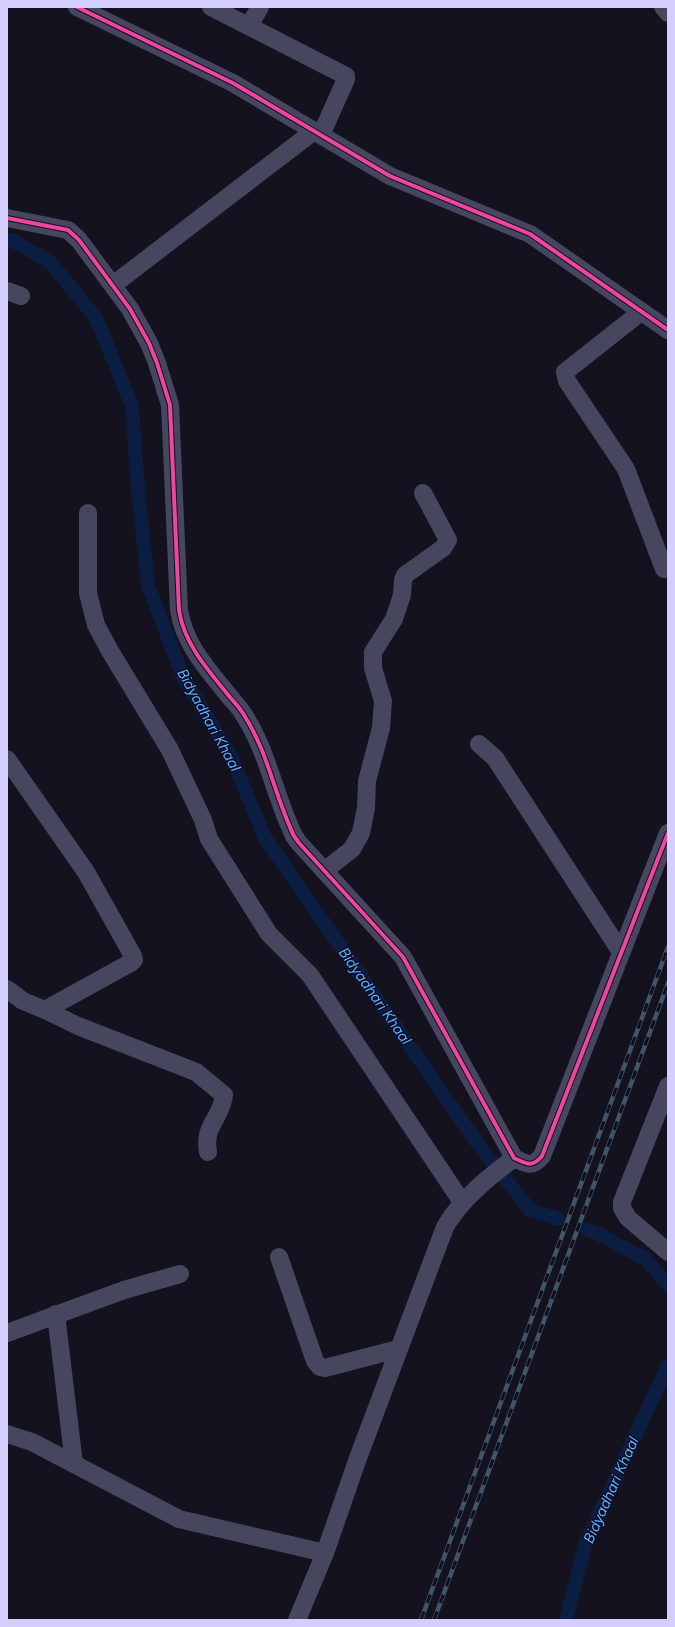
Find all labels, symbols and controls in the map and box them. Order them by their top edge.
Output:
water label: Bidyadhari Khaal [173,665,245,775]
water label: Bidyadhari Khaal [335,944,416,1049]
water label: Bidyadhari Khaal [579,1433,643,1546]

